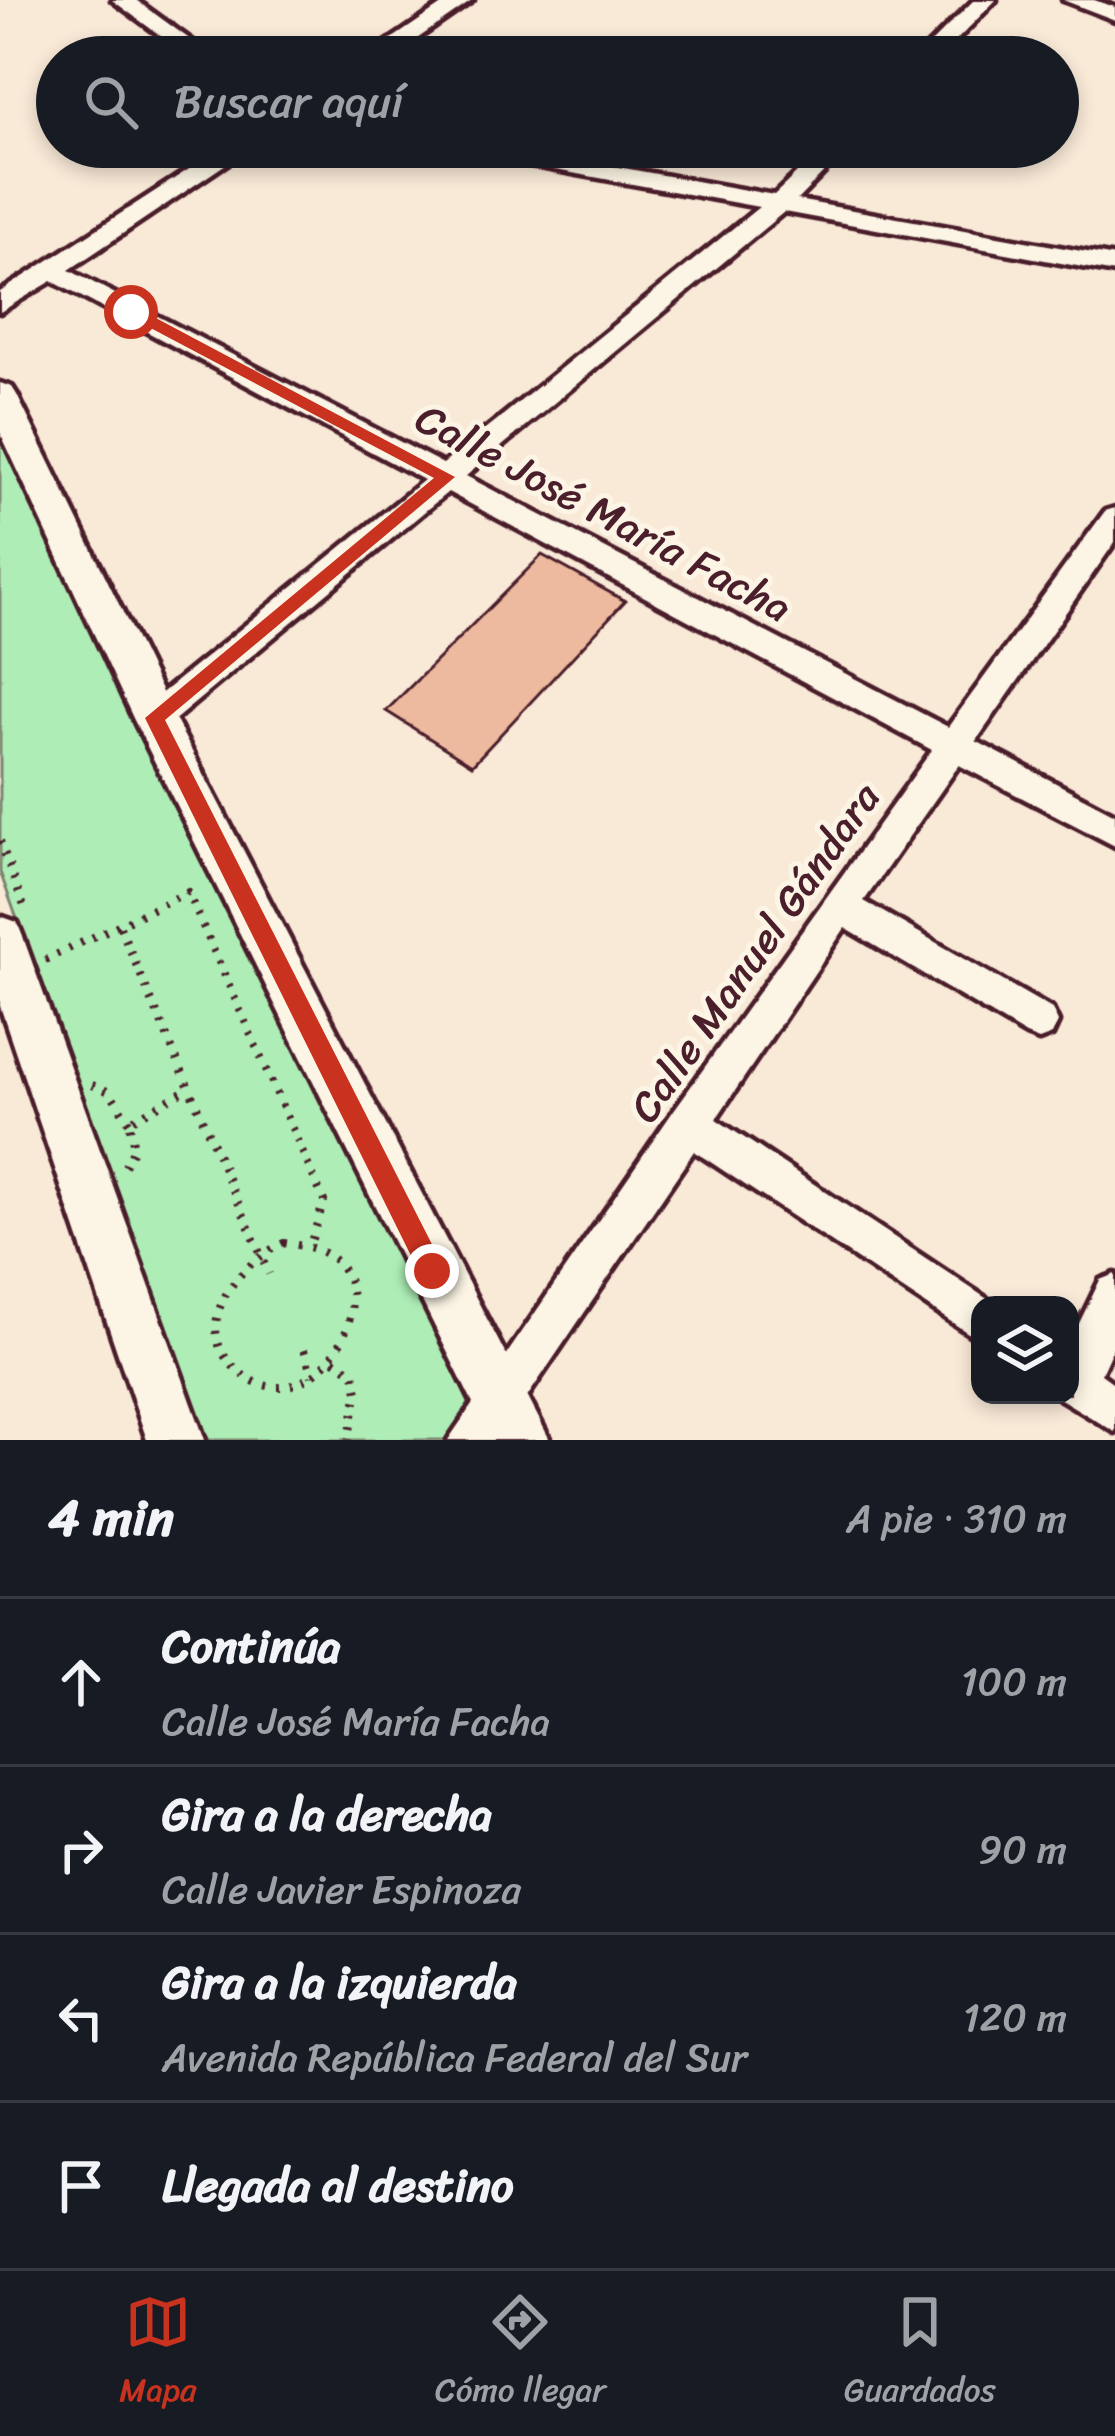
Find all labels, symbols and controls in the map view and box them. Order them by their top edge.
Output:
search box [36,36,1079,168]
text: Buscar aquí [174,62,403,142]
icon: search [78,69,144,135]
route start [104,285,158,339]
street label: Calle José María Facha [402,382,805,644]
street label: Calle Manuel Gándara [609,766,901,1138]
route end [405,1244,459,1298]
map controls [971,1296,1079,1404]
button: layers [971,1296,1079,1404]
text: 4 min [48,1473,174,1563]
text: A pie · 310 m [846,1484,1067,1553]
text: Continúa [162,1607,340,1687]
text: 100 m [961,1647,1067,1716]
icon: ahead [48,1649,114,1715]
text: Calle José María Facha [162,1687,550,1756]
text: Gira a la derecha [162,1775,492,1855]
text: 90 m [978,1815,1067,1884]
icon: right [48,1817,114,1883]
text: Calle Javier Espinoza [162,1855,521,1924]
text: Gira a la izquierda [162,1943,517,2023]
text: 120 m [963,1983,1067,2052]
icon: left [48,1985,114,2051]
text: Avenida República Federal del Sur [162,2023,747,2092]
text: Llegada al destino [162,2146,514,2226]
icon: arrive [48,2153,114,2219]
tab: Mapa [119,2289,197,2419]
tab: Cómo llegar [435,2289,606,2419]
tab: Guardados [844,2289,996,2419]

